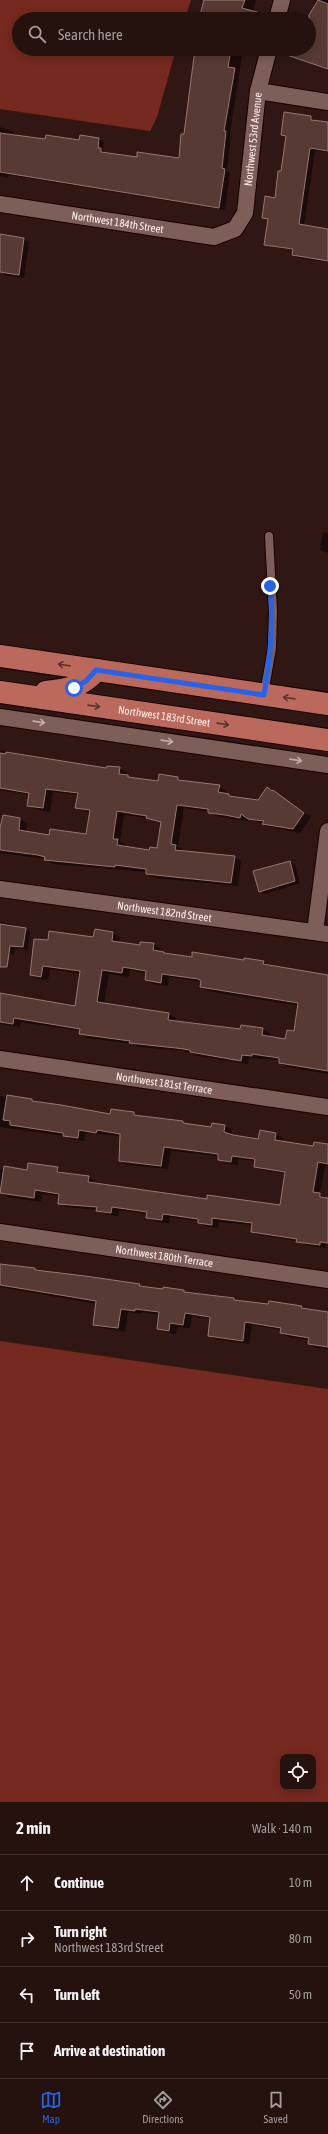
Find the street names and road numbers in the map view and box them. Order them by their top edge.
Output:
street label: Northwest 53rd Avenue [242,92,264,187]
street label: Northwest 184th Street [71,209,165,235]
street label: Northwest 183rd Street [117,703,211,729]
street label: Northwest 182nd Street [117,899,212,924]
street label: Northwest 181st Terrace [115,1070,213,1096]
street label: Northwest 180th Terrace [115,1243,214,1269]

